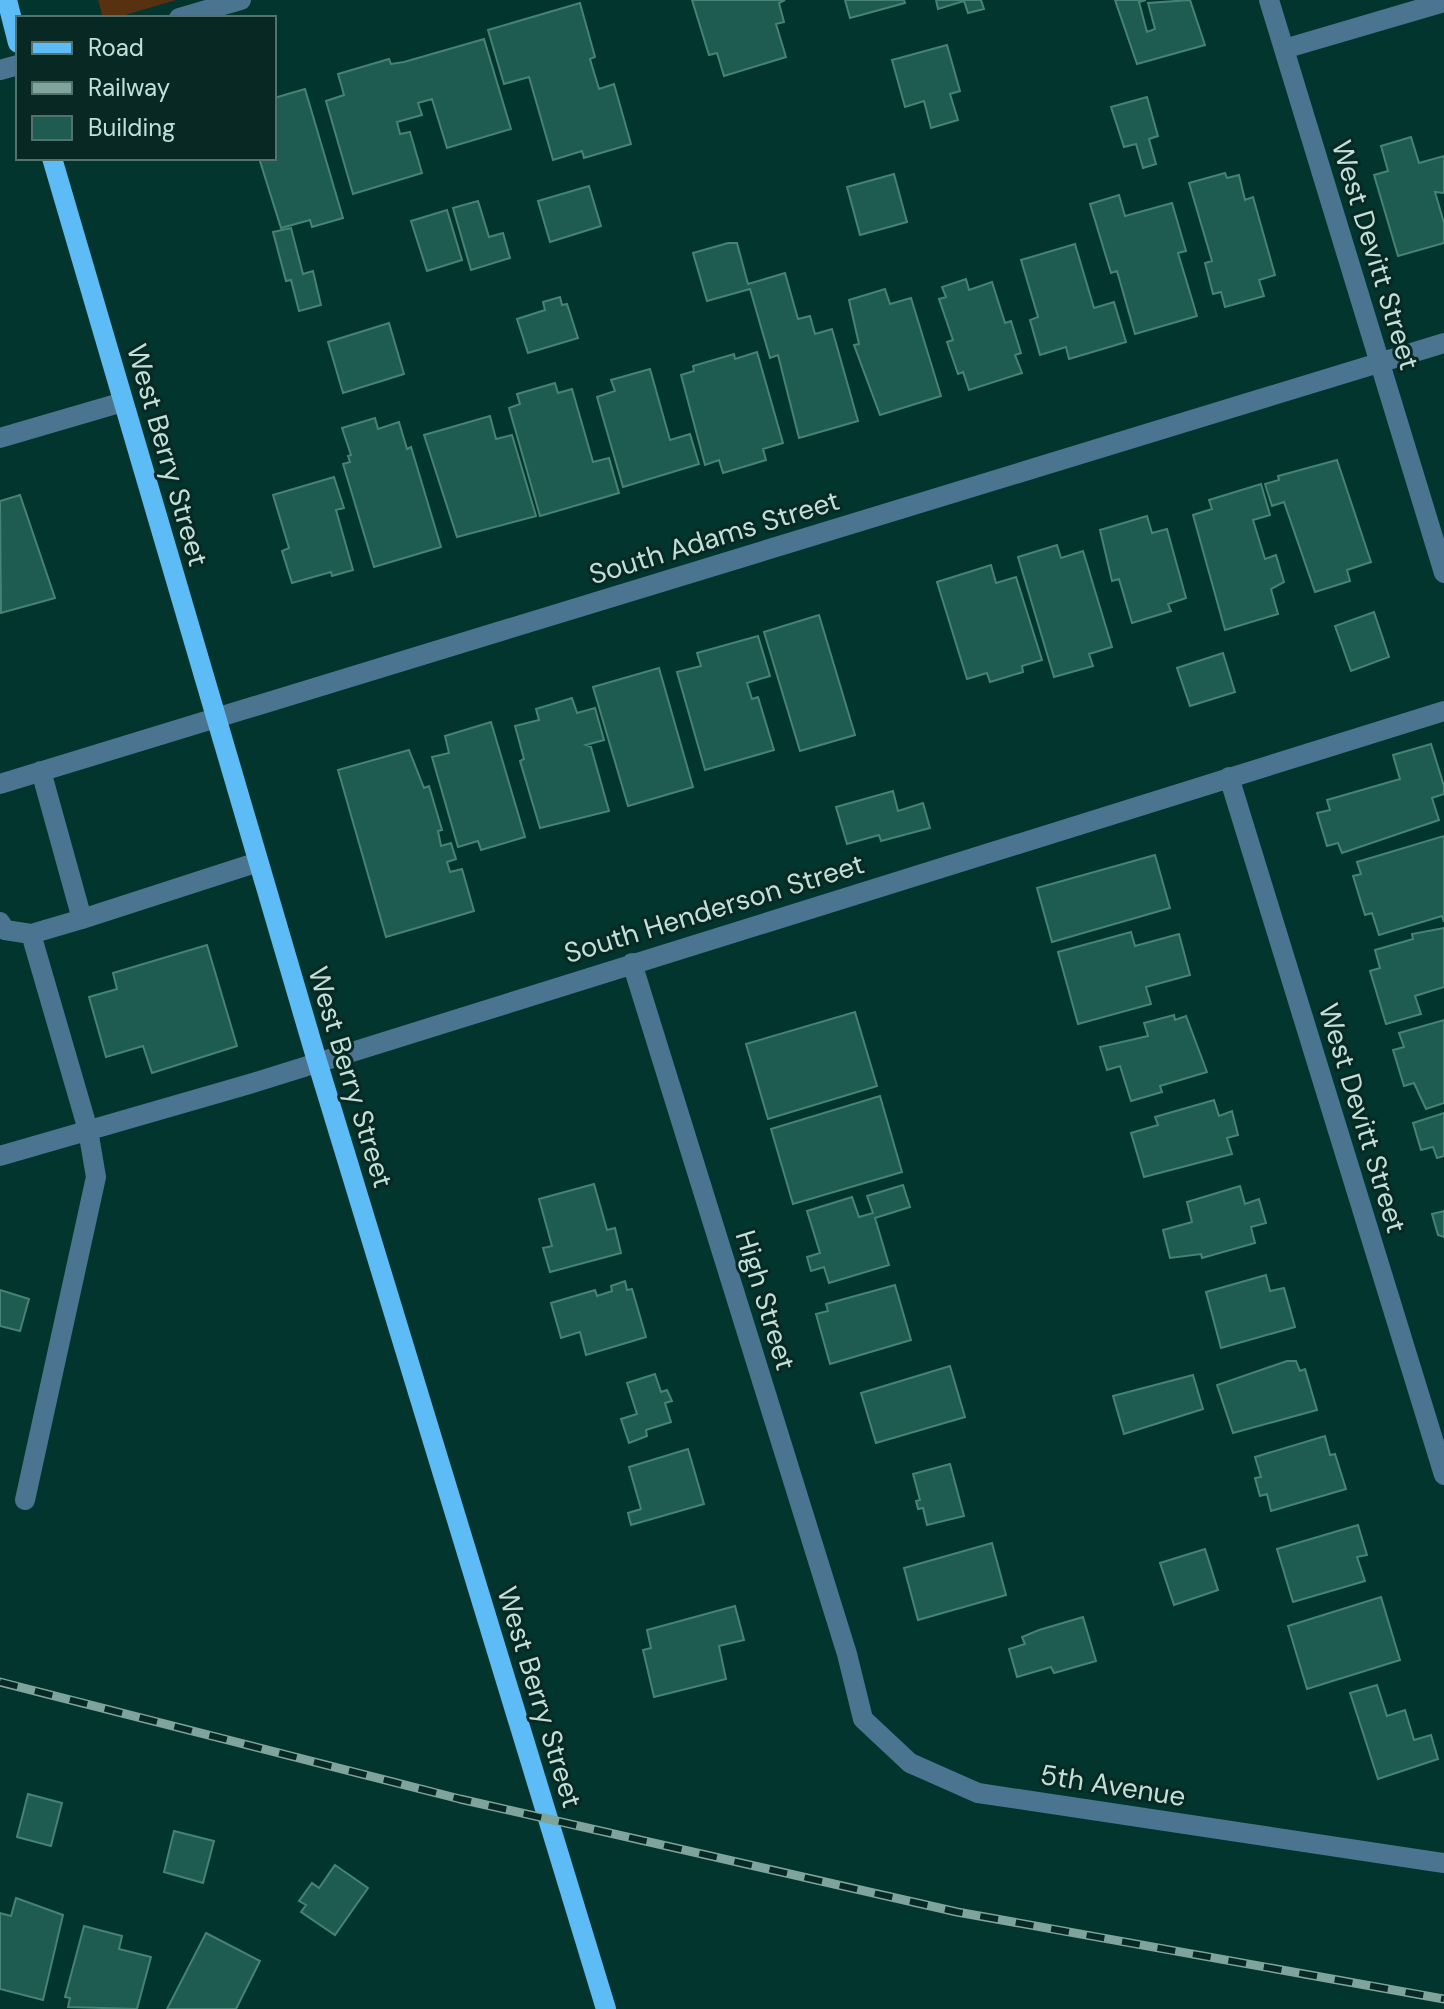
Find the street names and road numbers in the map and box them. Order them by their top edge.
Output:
street label: West Devitt Street [1323,136,1428,374]
street label: West Berry Street [118,340,217,570]
street label: South Adams Street [584,482,844,593]
street label: South Henderson Street [560,845,869,972]
street label: West Berry Street [299,962,402,1192]
street label: West Devitt Street [1310,999,1415,1237]
street label: High Street [727,1226,804,1375]
street label: West Berry Street [488,1582,591,1812]
street label: 5th Avenue [1038,1756,1188,1815]

